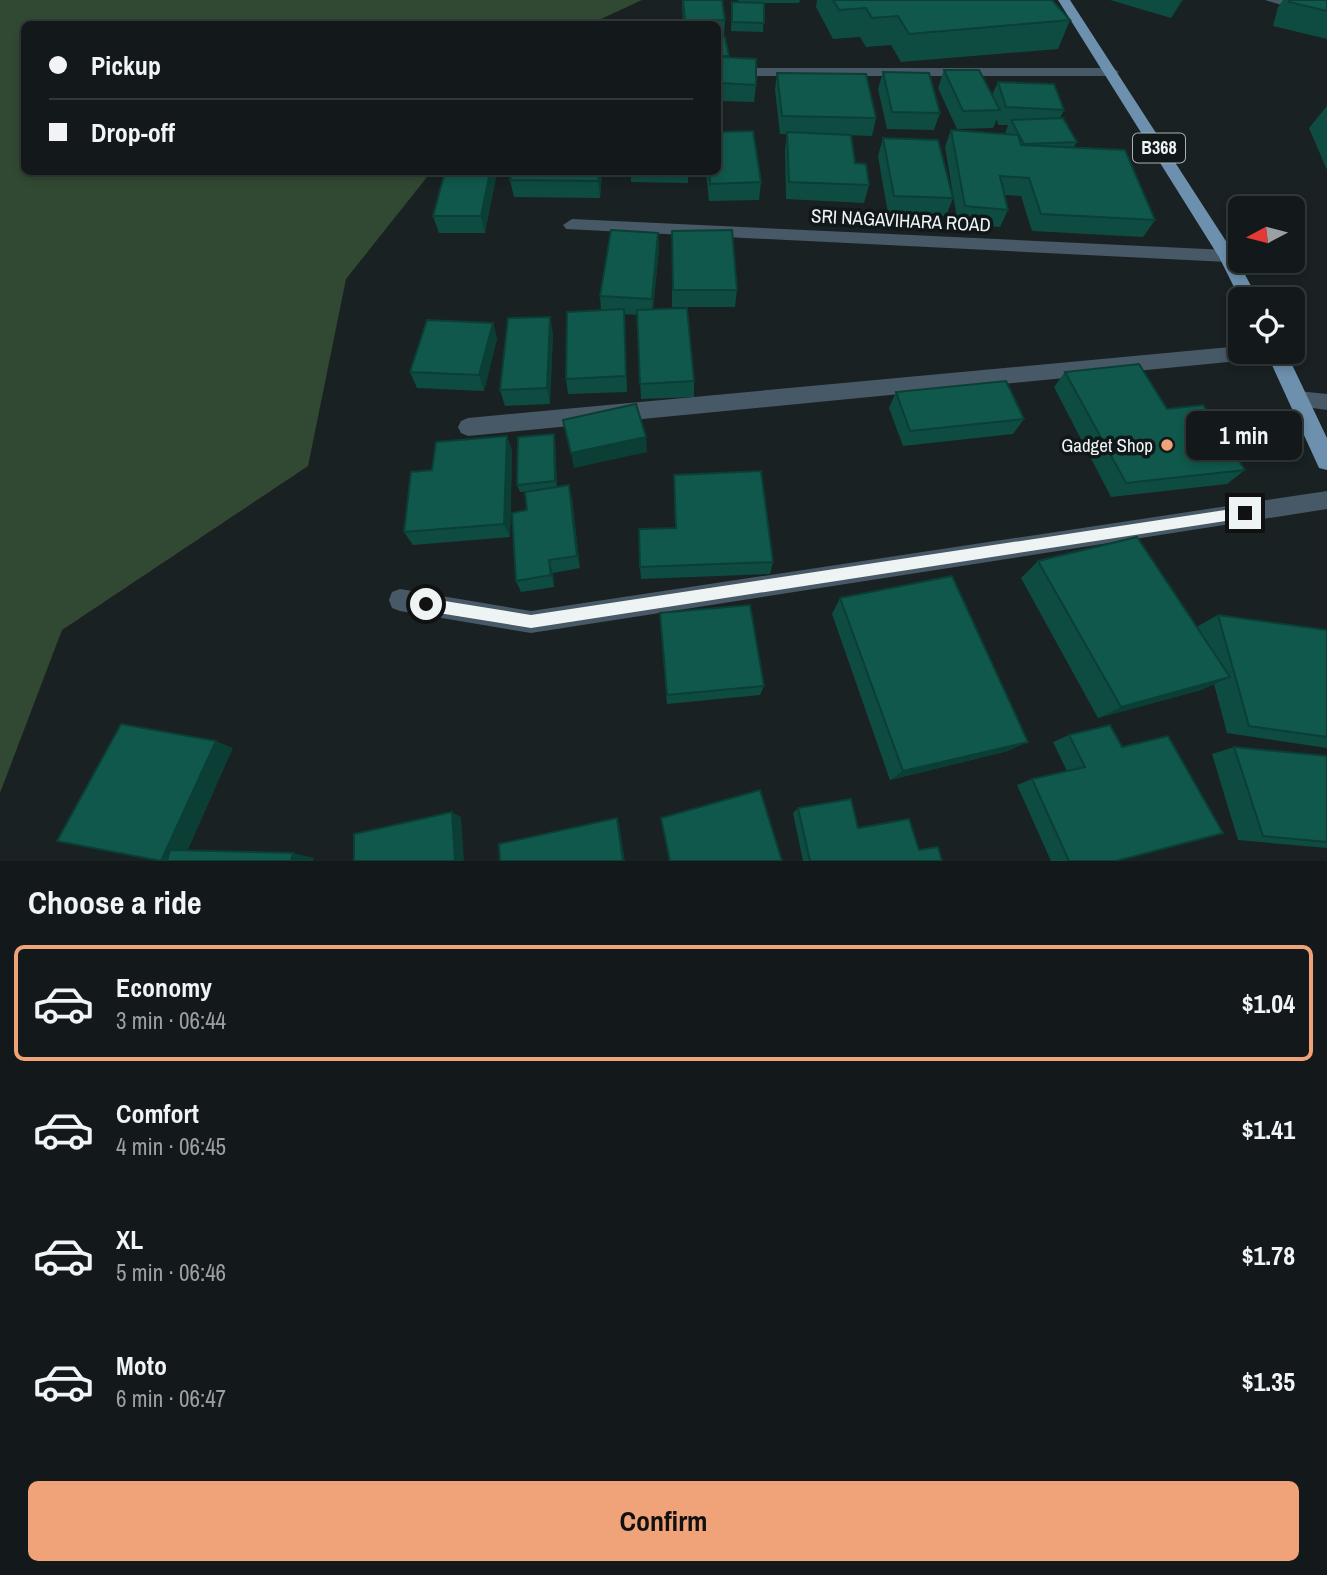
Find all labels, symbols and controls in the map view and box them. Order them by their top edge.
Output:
text: Pickup [91,48,161,83]
text: Drop-off [91,115,175,150]
road number: B368 [1133,134,1185,162]
north arrow [1228,196,1306,273]
map controls [1228,196,1305,364]
street label: SRI NAGAVIHARA ROAD [811,202,991,238]
button: locate [1228,287,1305,364]
callout: 1 min [1187,412,1303,461]
text: 1 min [1219,420,1269,451]
place label: Gadget Shop [1061,432,1153,458]
marker: Gadget Shop [1159,437,1175,453]
route end [1229,497,1261,529]
route start [410,588,442,620]
text: Choose a ride [28,881,202,924]
text: Economy [116,970,212,1005]
icon: car [32,972,95,1035]
text: $1.04 [1242,986,1295,1021]
text: 3 min · 06:44 [116,1005,226,1036]
text: Comfort [116,1096,199,1131]
icon: car [32,1098,95,1161]
text: $1.41 [1242,1112,1295,1147]
text: 4 min · 06:45 [116,1131,226,1162]
text: XL [116,1222,143,1257]
icon: car [32,1224,95,1287]
text: $1.78 [1242,1238,1295,1273]
text: 5 min · 06:46 [116,1257,226,1288]
text: Moto [116,1348,167,1383]
icon: car [32,1350,95,1413]
text: $1.35 [1242,1364,1295,1399]
text: 6 min · 06:47 [116,1383,226,1414]
button: Confirm [28,1481,1299,1561]

